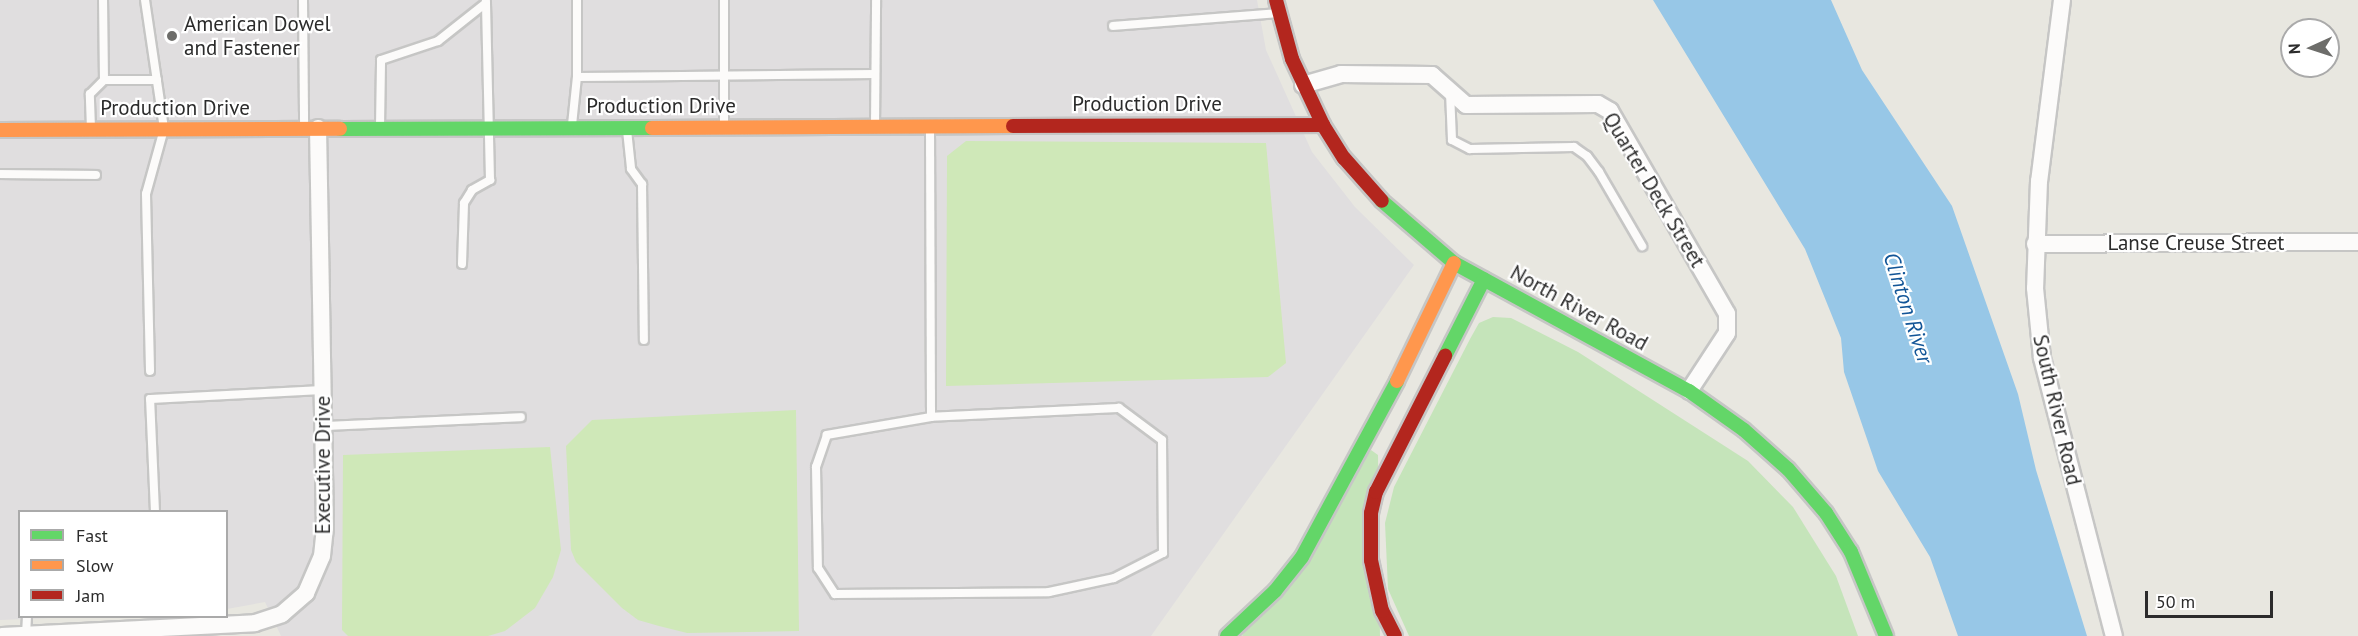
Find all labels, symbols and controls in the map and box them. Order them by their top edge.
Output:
place label: American Dowel and Fastener [184,11,331,61]
north arrow [2280,18,2340,78]
marker: American Dowel and Fastener [165,29,179,43]
text: N [2284,43,2304,55]
street label: Production Drive [1072,91,1222,117]
street label: Production Drive [586,93,736,119]
street label: Production Drive [100,95,250,121]
street label: Quarter Deck Street [1598,108,1710,272]
street label: Lanse Creuse Street [2108,230,2284,256]
water label: Clinton River [1878,249,1938,367]
street label: North River Road [1506,260,1652,356]
street label: South River Road [2027,332,2087,488]
street label: Executive Drive [310,396,336,534]
legend [18,510,228,618]
text: Fast [76,524,108,547]
text: Slow [76,554,114,577]
scale bar [2148,579,2276,617]
text: Jam [76,584,105,607]
text: 50 m [2156,590,2195,613]

